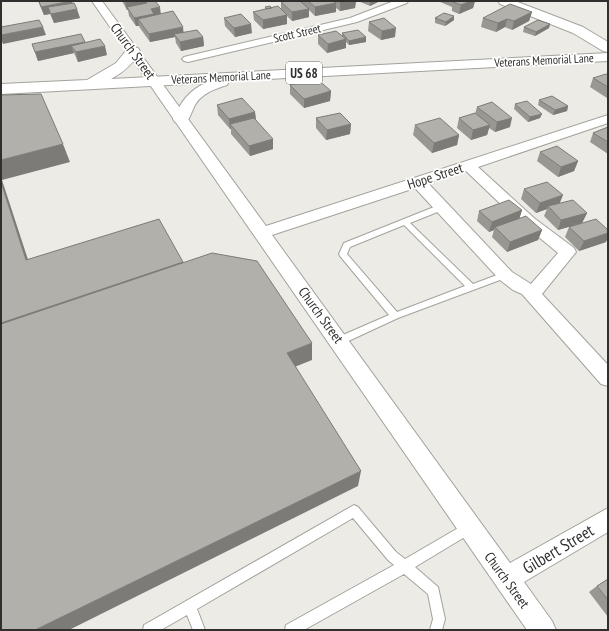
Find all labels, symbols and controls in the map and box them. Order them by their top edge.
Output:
street label: Church Street [106,19,160,83]
street label: Scott Street [272,20,323,46]
street label: Veterans Memorial Lane [493,50,594,70]
road number: US 68 [286,62,322,84]
street label: Veterans Memorial Lane [170,67,271,87]
street label: Hope Street [405,159,465,193]
street label: Church Street [294,283,348,347]
street label: Gilbert Street [518,519,598,579]
street label: Church Street [480,548,534,612]

